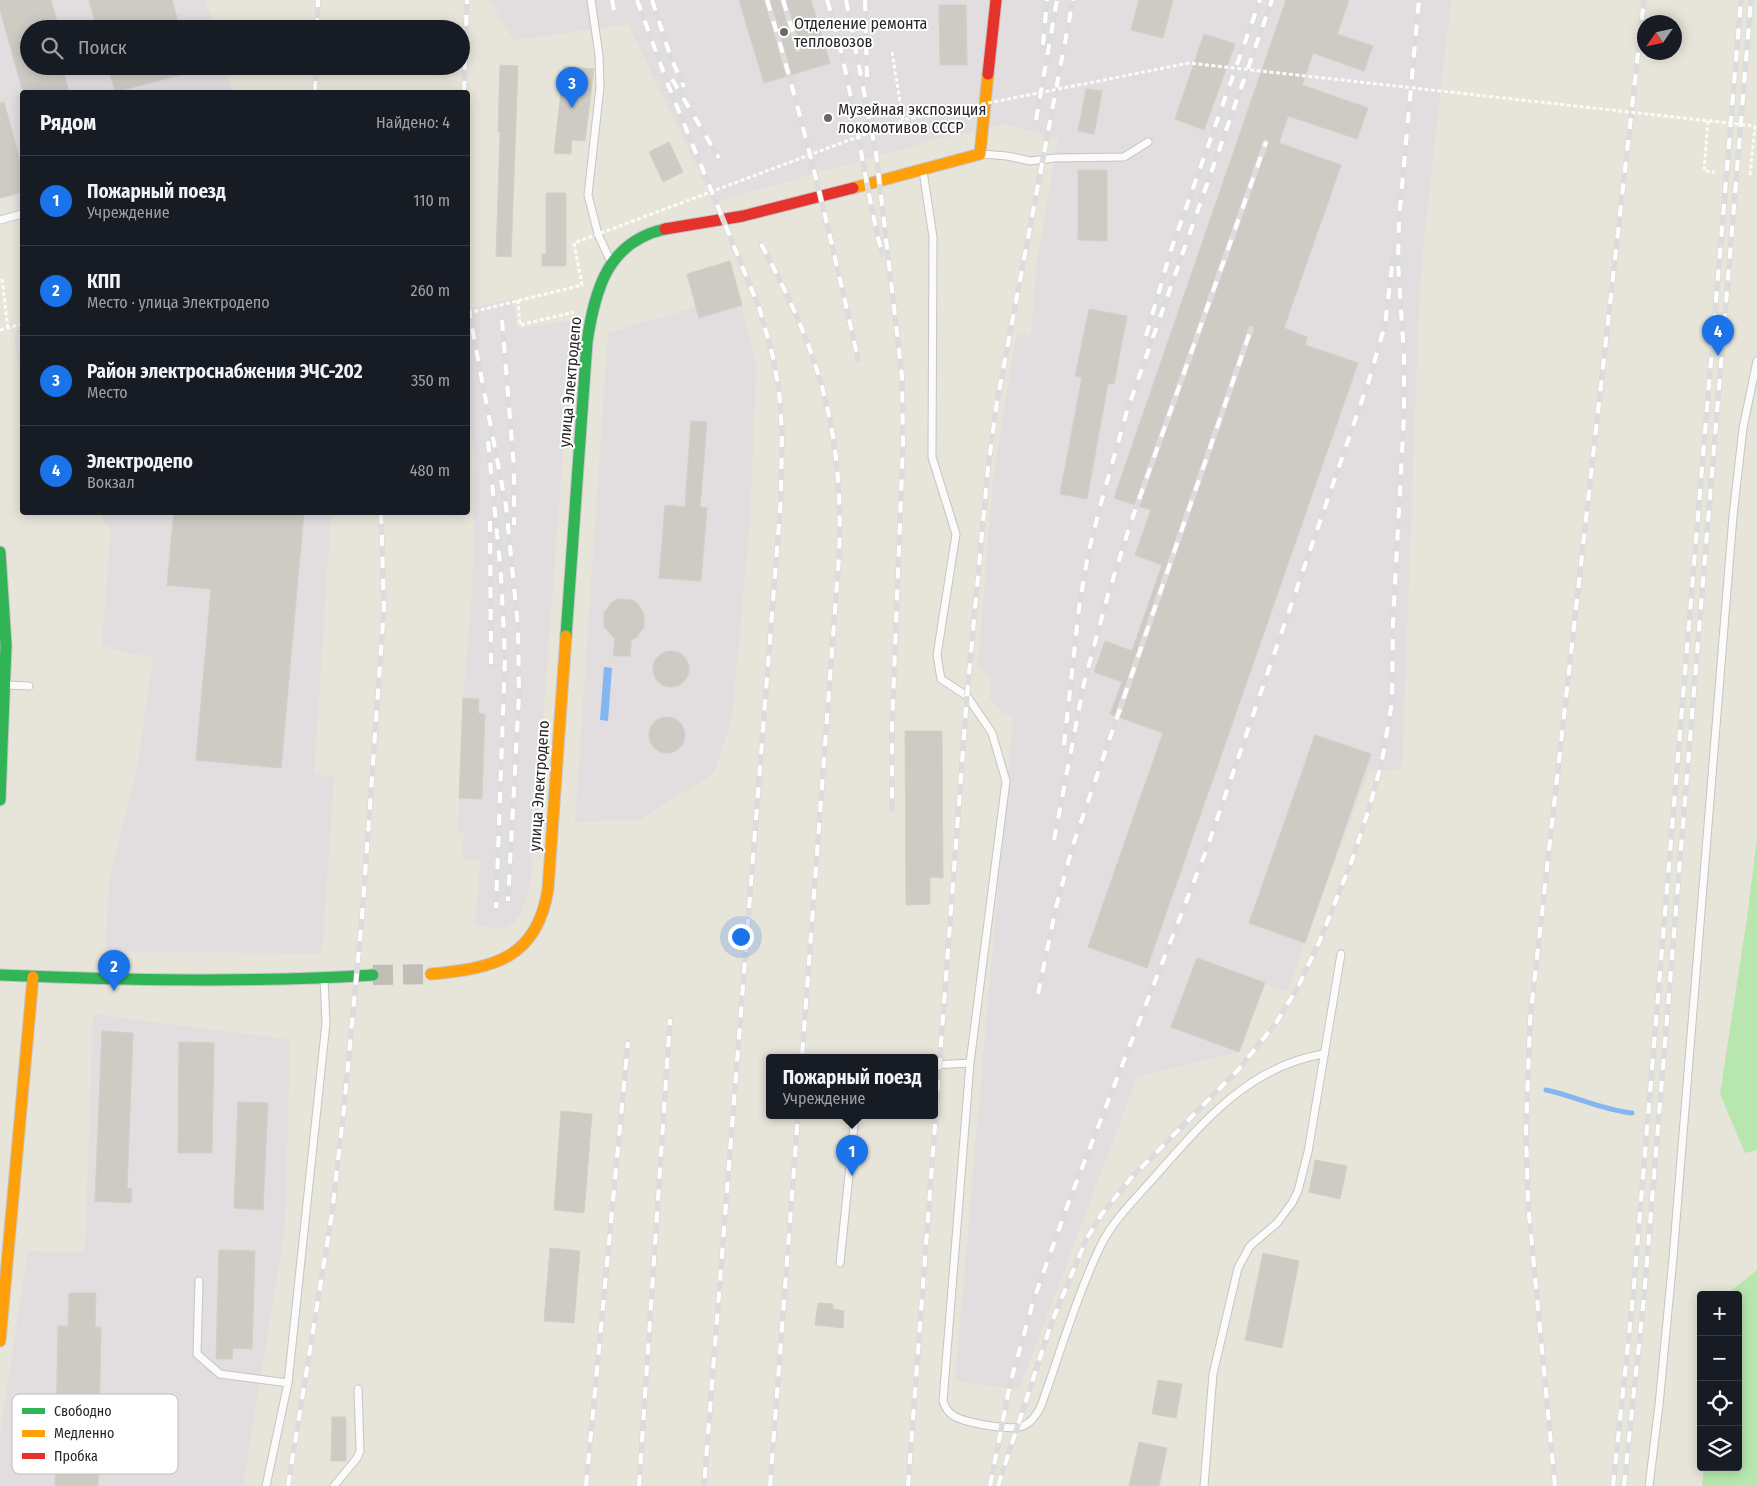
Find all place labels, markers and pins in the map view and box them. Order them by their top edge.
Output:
place label: Отделение ремонта тепловозов [794,14,928,51]
marker: Отделение ремонта тепловозов [778,26,790,38]
pin: 3 [556,67,588,108]
place label: Музейная экспозиция локомотивов СССР [838,100,986,137]
marker: Музейная экспозиция локомотивов СССР [822,112,834,124]
pin: 4 [1702,315,1734,356]
pin: 2 [98,950,130,991]
pin: 1 [836,1135,868,1176]

